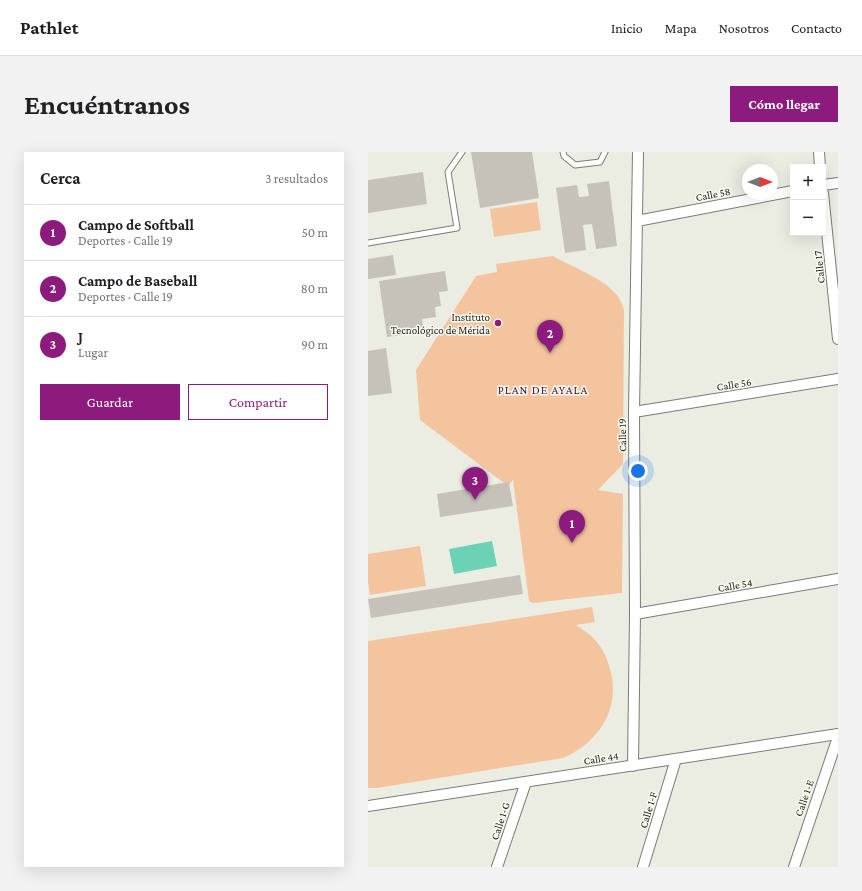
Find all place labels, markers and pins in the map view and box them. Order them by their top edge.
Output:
place label: Instituto Tecnológico de Mérida [391,311,491,337]
marker: Instituto Tecnológico de Mérida [493,318,503,328]
pin: 2 [537,320,563,353]
pin: 3 [462,467,488,500]
pin: 1 [559,510,585,543]

